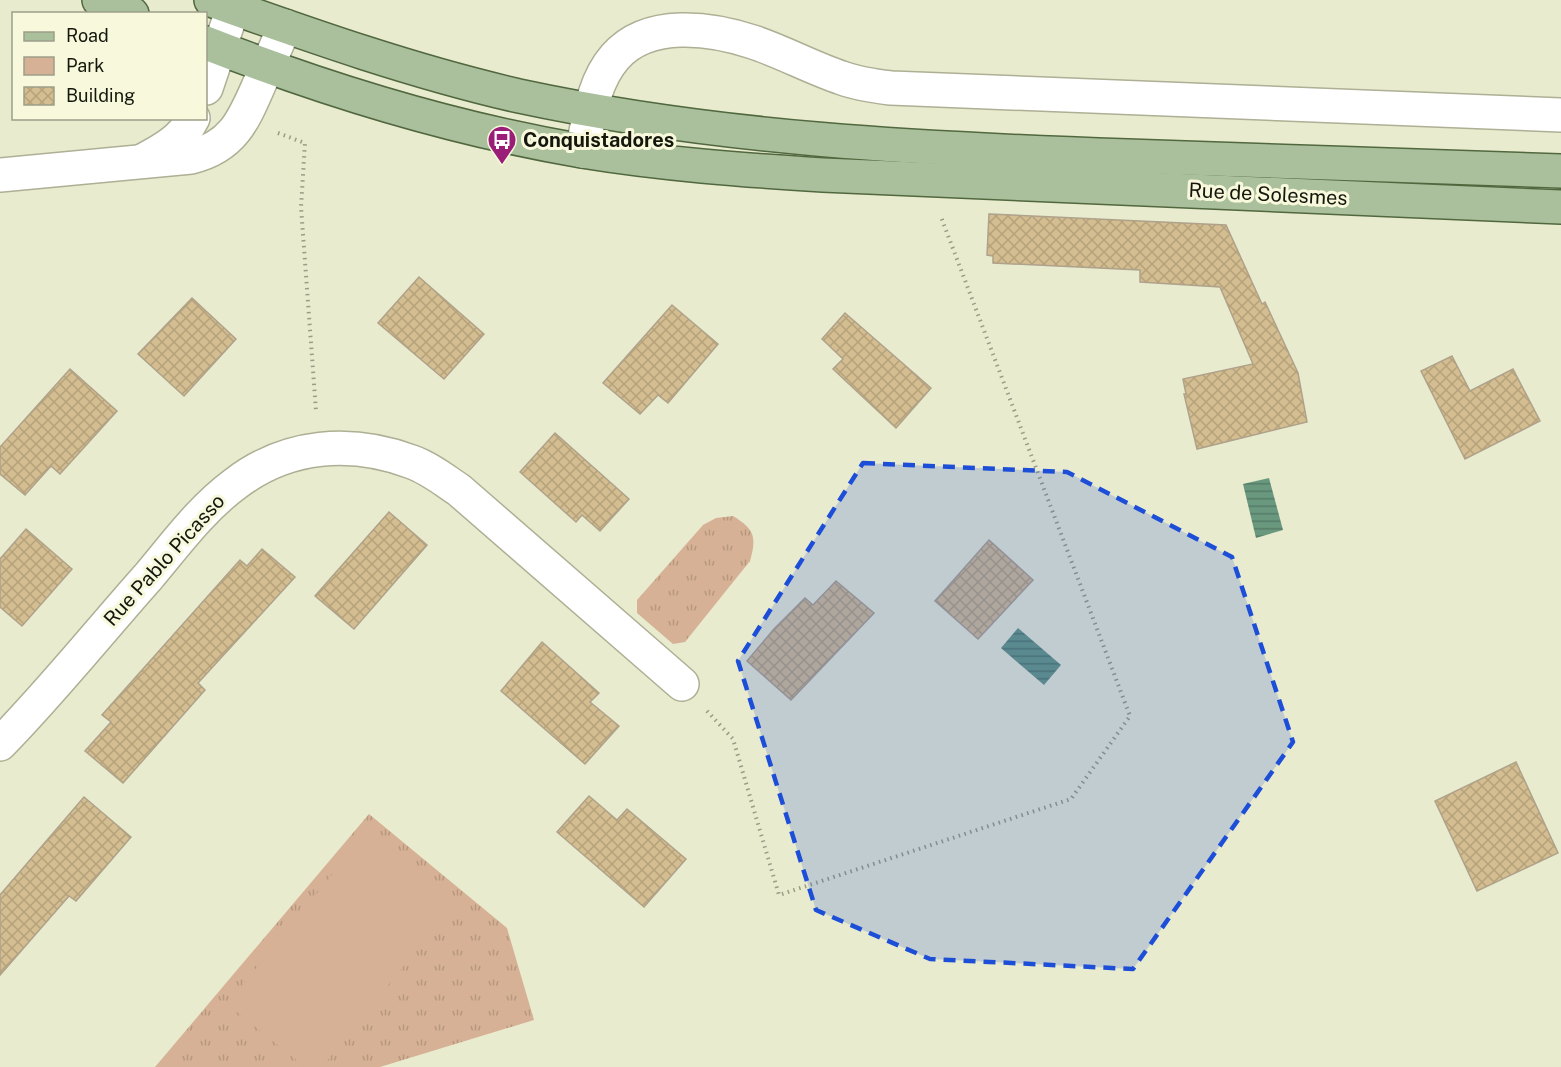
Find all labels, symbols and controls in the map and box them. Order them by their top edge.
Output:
legend [12,12,207,120]
text: Road [66,25,109,46]
text: Park [66,55,104,76]
text: Building [66,85,135,106]
bus stop icon: Conquistadores [486,124,518,166]
place label: Conquistadores [523,128,674,152]
street label: Rue de Solesmes [1188,178,1348,210]
street label: Rue Pablo Picasso [99,489,229,631]

